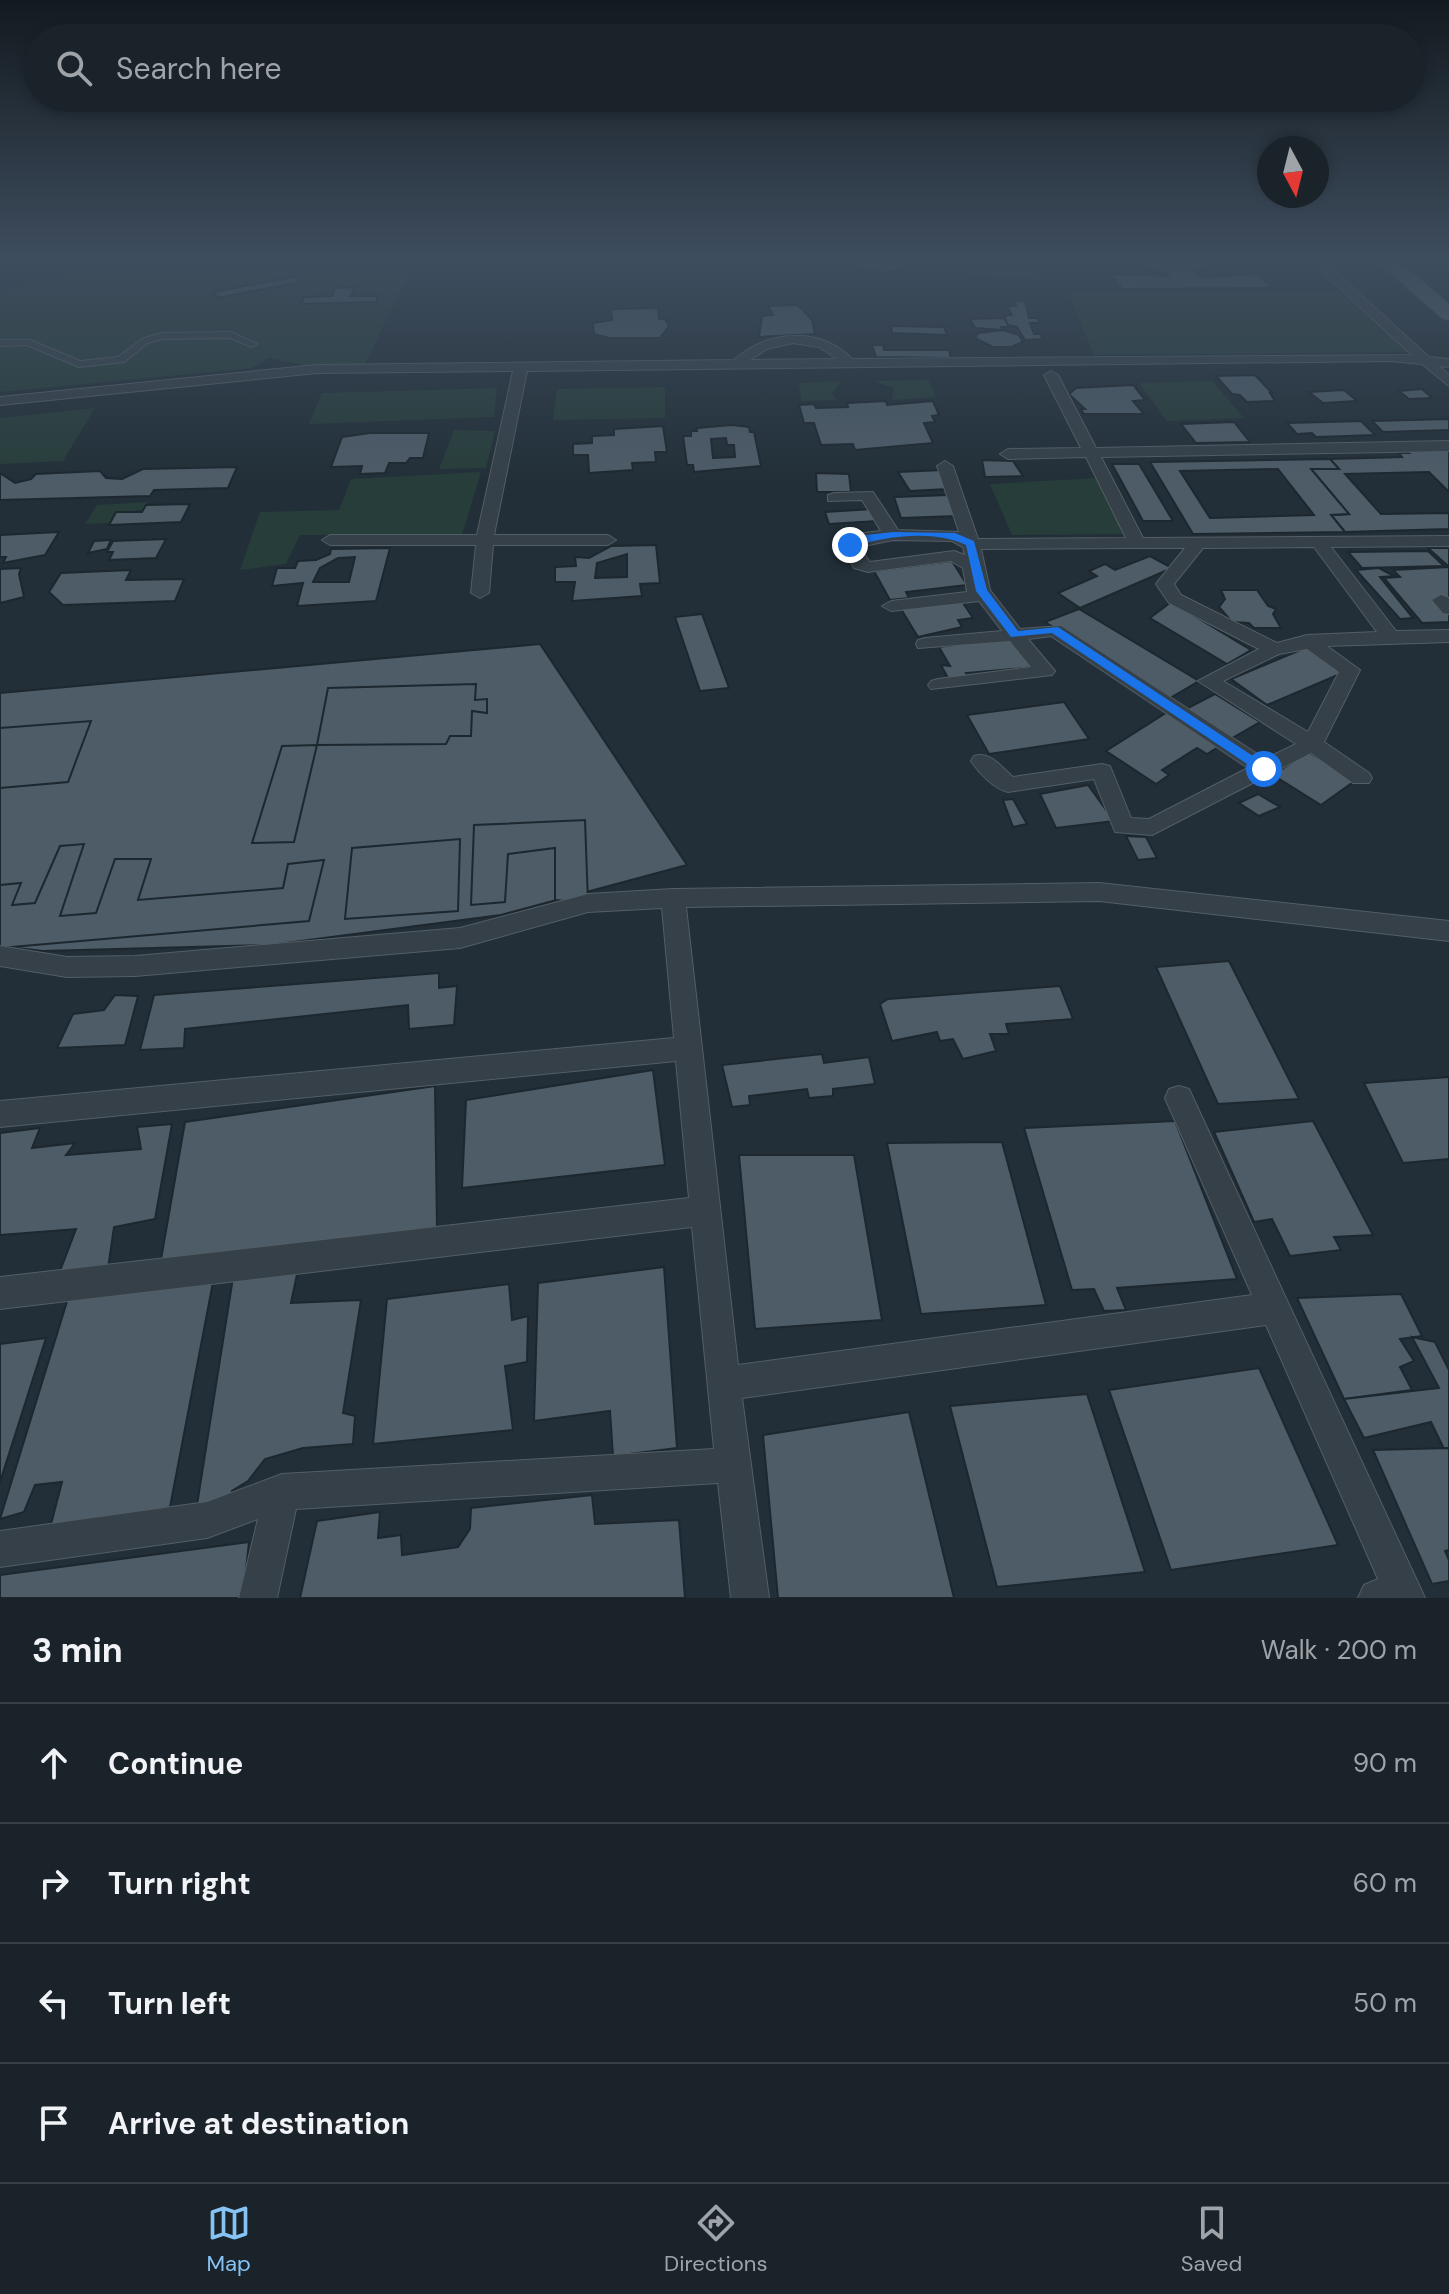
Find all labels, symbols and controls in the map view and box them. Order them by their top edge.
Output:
search box [24,24,1425,112]
icon: search [52,46,96,90]
text: Search here [116,49,282,88]
north arrow [1257,136,1329,208]
route end [832,527,868,563]
route start [1246,751,1282,787]
text: 3 min [32,1628,123,1673]
text: Walk · 200 m [1261,1633,1417,1667]
icon: ahead [32,1741,76,1785]
text: Continue [108,1744,243,1783]
text: 90 m [1353,1746,1417,1780]
icon: right [32,1861,76,1905]
text: Turn right [108,1864,251,1903]
text: 60 m [1353,1866,1417,1900]
icon: left [32,1981,76,2025]
text: Turn left [108,1984,231,2023]
text: 50 m [1353,1986,1417,2020]
icon: arrive [32,2101,76,2145]
text: Arrive at destination [108,2104,409,2143]
tab: Map [207,2201,251,2278]
tab: Directions [664,2201,768,2278]
tab: Saved [1181,2201,1242,2278]

